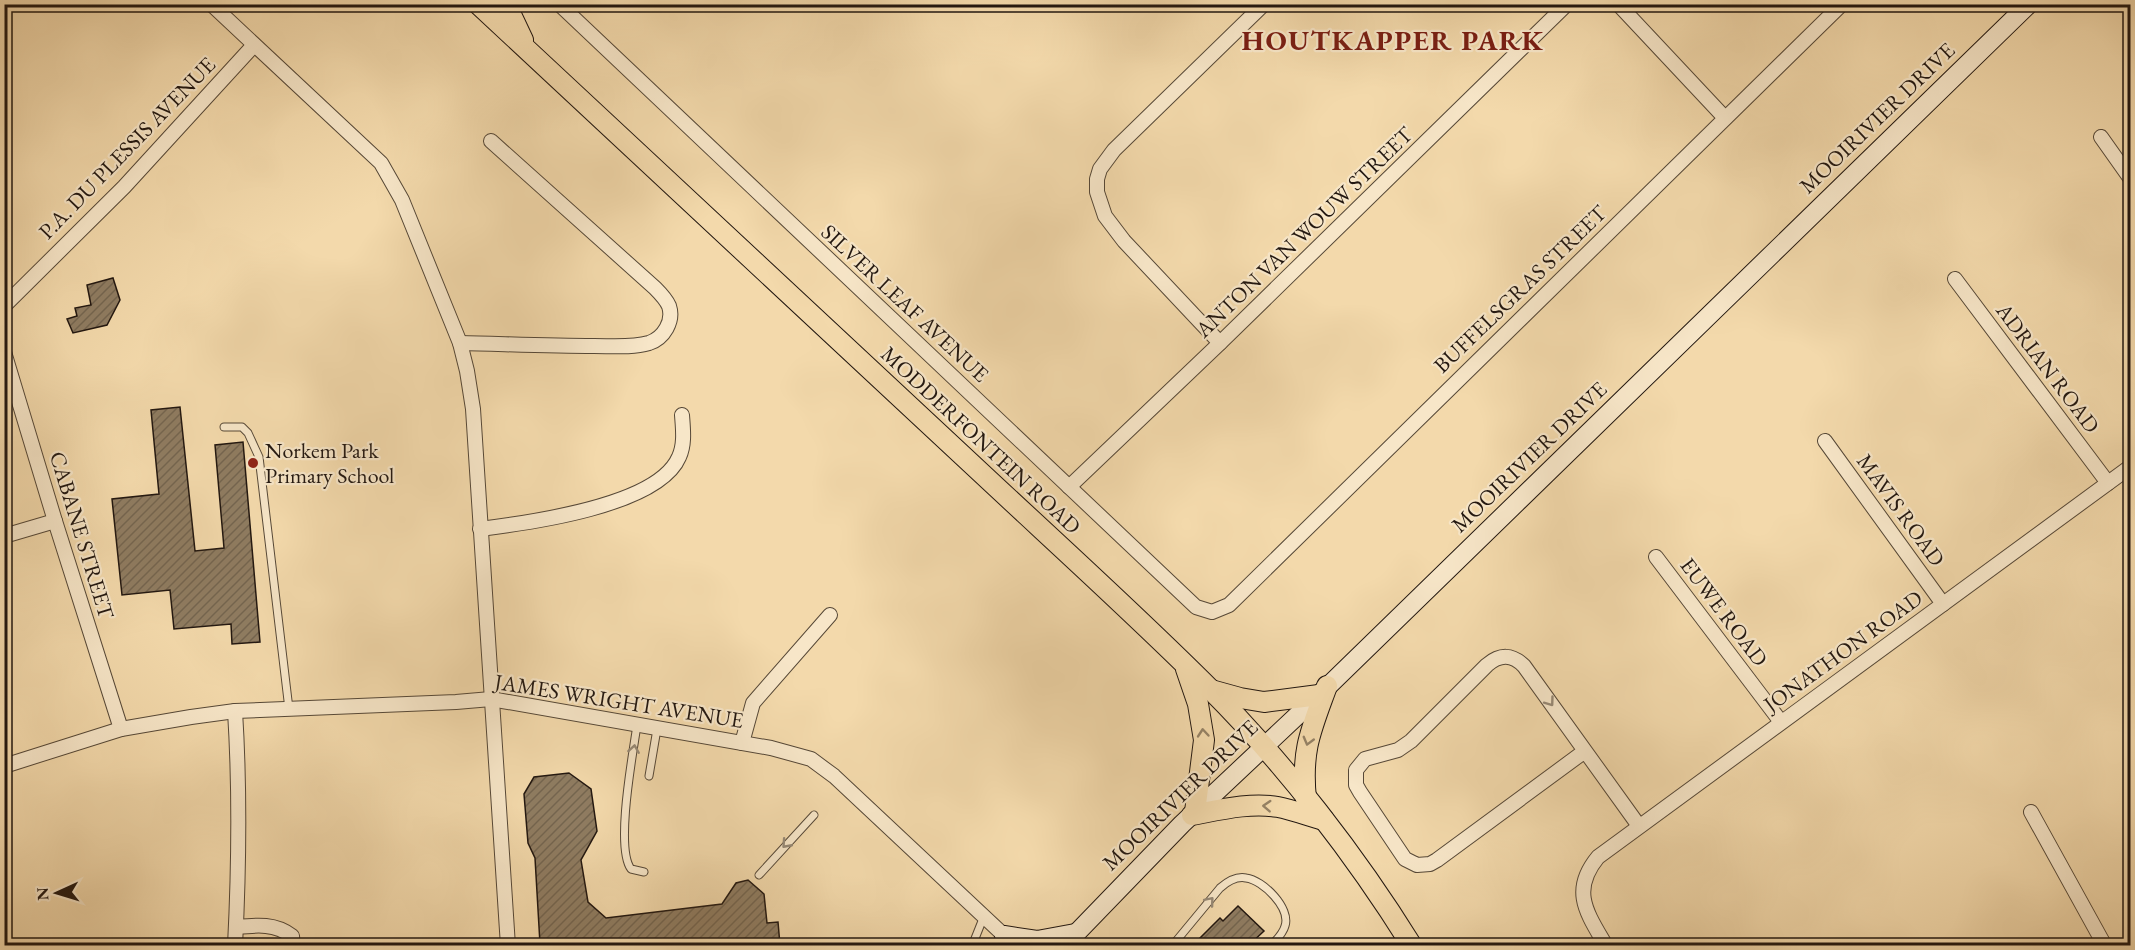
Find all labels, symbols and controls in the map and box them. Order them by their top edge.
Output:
district label: HOUTKAPPER PARK [1242,22,1544,58]
street label: MOOIRIVIER DRIVE [1793,36,1961,200]
street label: P.A. DU PLESSIS AVENUE [32,51,222,245]
street label: ANTON VAN WOUW STREET [1188,120,1419,344]
street label: BUFFELSGRAS STREET [1427,199,1613,379]
street label: SILVER LEAF AVENUE [815,218,995,388]
street label: ADRIAN ROAD [1989,296,2106,439]
street label: MODDERFONTEIN ROAD [875,340,1087,540]
street label: MOOIRIVIER DRIVE [1445,375,1613,539]
place label: Norkem Park Primary School [265,436,394,490]
street label: CABANE STREET [43,448,121,622]
street label: MAVIS ROAD [1850,448,1952,572]
marker: Norkem Park Primary School [246,456,260,470]
street label: EUWE ROAD [1674,552,1774,672]
street label: JONATHON ROAD [1756,584,1928,720]
street label: JAMES WRIGHT AVENUE [491,667,745,735]
one-way arrow [1542,695,1553,706]
street label: MOOIRIVIER DRIVE [1096,713,1264,877]
one-way arrow [1197,729,1210,738]
one-way arrow [1303,735,1315,746]
one-way arrow [627,745,639,754]
one-way arrow [1263,800,1272,813]
one-way arrow [782,837,793,848]
north arrow [27,863,87,923]
text: N [32,887,53,901]
one-way arrow [1202,897,1213,908]

